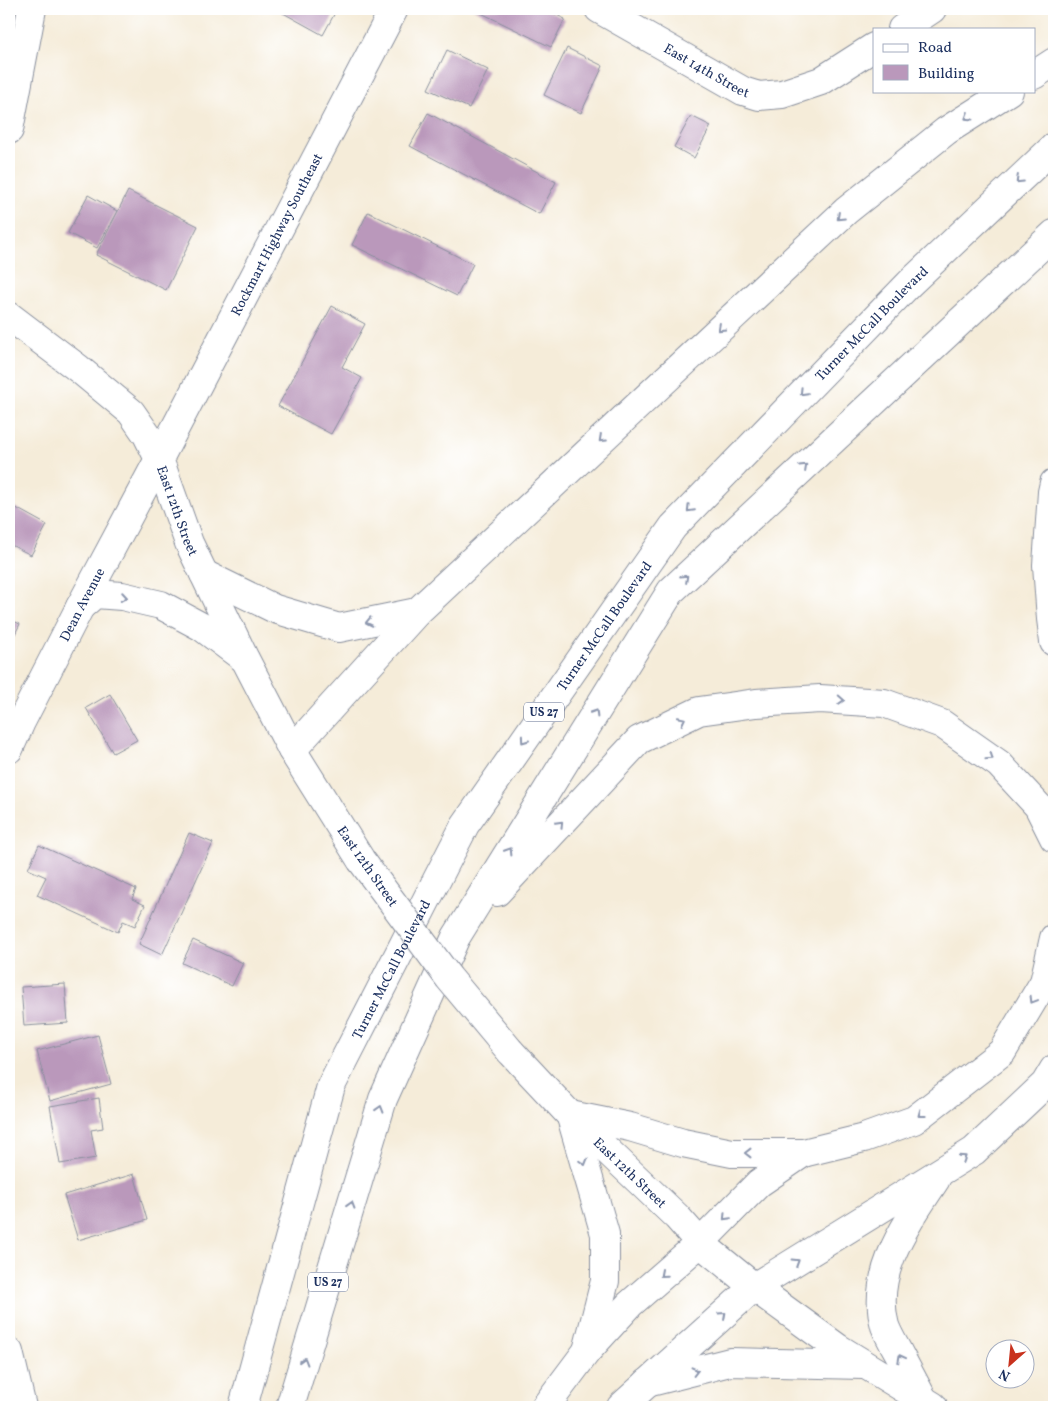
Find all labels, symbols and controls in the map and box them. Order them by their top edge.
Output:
legend [873,28,1036,92]
text: Road [918,38,952,59]
street label: East 14th Street [660,40,751,103]
text: Building [918,64,975,85]
one-way arrow [964,111,973,121]
street label: Rockmart Highway Southeast [227,150,328,320]
one-way arrow [1015,174,1024,183]
one-way arrow [836,211,845,220]
street label: Turner McCall Boulevard [812,262,933,386]
one-way arrow [717,322,726,331]
one-way arrow [800,387,809,396]
one-way arrow [599,433,608,442]
street label: East 12th Street [151,463,202,560]
one-way arrow [798,464,807,473]
one-way arrow [687,503,696,512]
street label: Turner McCall Boulevard [553,558,657,695]
street label: Dean Avenue [56,564,110,645]
one-way arrow [679,575,688,584]
one-way arrow [120,591,128,602]
one-way arrow [365,616,374,627]
one-way arrow [838,695,846,706]
road number: US 27 [524,702,564,722]
one-way arrow [589,709,598,718]
one-way arrow [677,715,686,726]
one-way arrow [521,734,530,744]
one-way arrow [984,751,993,760]
one-way arrow [554,821,563,830]
street label: East 12th Street [332,823,402,911]
one-way arrow [503,847,512,856]
street label: Turner McCall Boulevard [349,897,436,1043]
one-way arrow [1029,994,1039,1003]
one-way arrow [375,1106,385,1114]
one-way arrow [917,1108,927,1117]
street label: East 12th Street [588,1134,670,1213]
one-way arrow [744,1148,752,1158]
one-way arrow [958,1154,967,1164]
one-way arrow [578,1158,589,1166]
one-way arrow [346,1201,356,1210]
one-way arrow [722,1211,731,1220]
one-way arrow [790,1258,799,1268]
one-way arrow [660,1268,669,1277]
road number: US 27 [308,1272,348,1291]
one-way arrow [717,1312,726,1321]
north arrow [986,1338,1036,1388]
one-way arrow [897,1354,907,1363]
one-way arrow [299,1357,309,1365]
text: N [996,1363,1014,1385]
one-way arrow [690,1366,699,1377]

